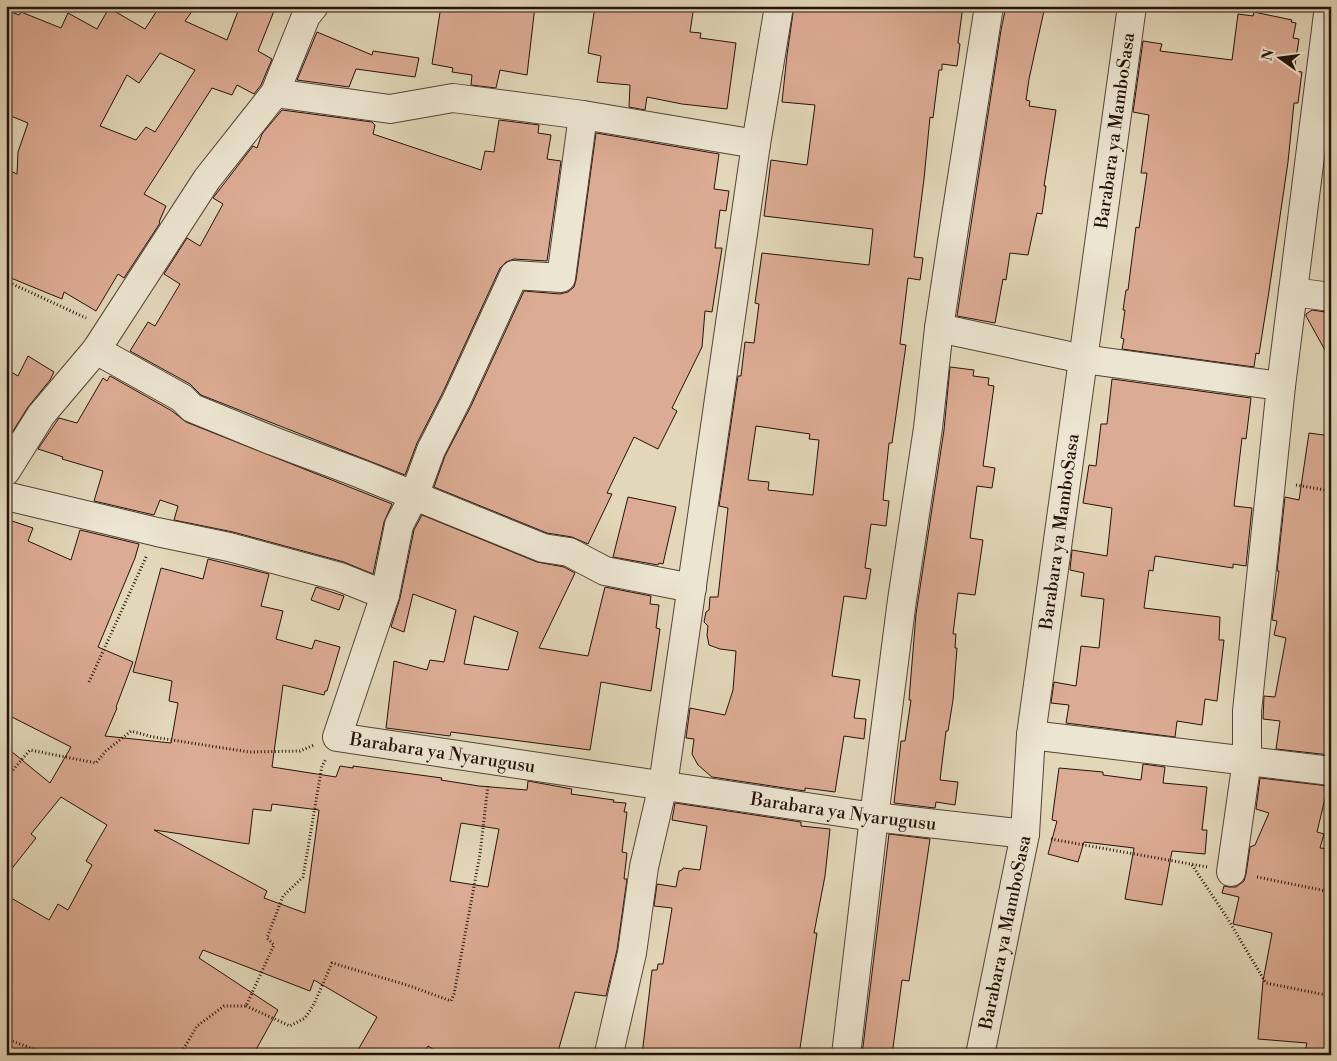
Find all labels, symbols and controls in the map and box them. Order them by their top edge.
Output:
street label: Barabara ya MamboSasa [1090,30,1140,231]
north arrow [1254,32,1304,82]
text: N [1258,48,1278,63]
street label: Barabara ya MamboSasa [1034,431,1084,632]
street label: Barabara ya Nyarugusu [347,727,538,778]
street label: Barabara ya Nyarugusu [748,787,938,836]
street label: Barabara ya MamboSasa [974,832,1036,1033]

